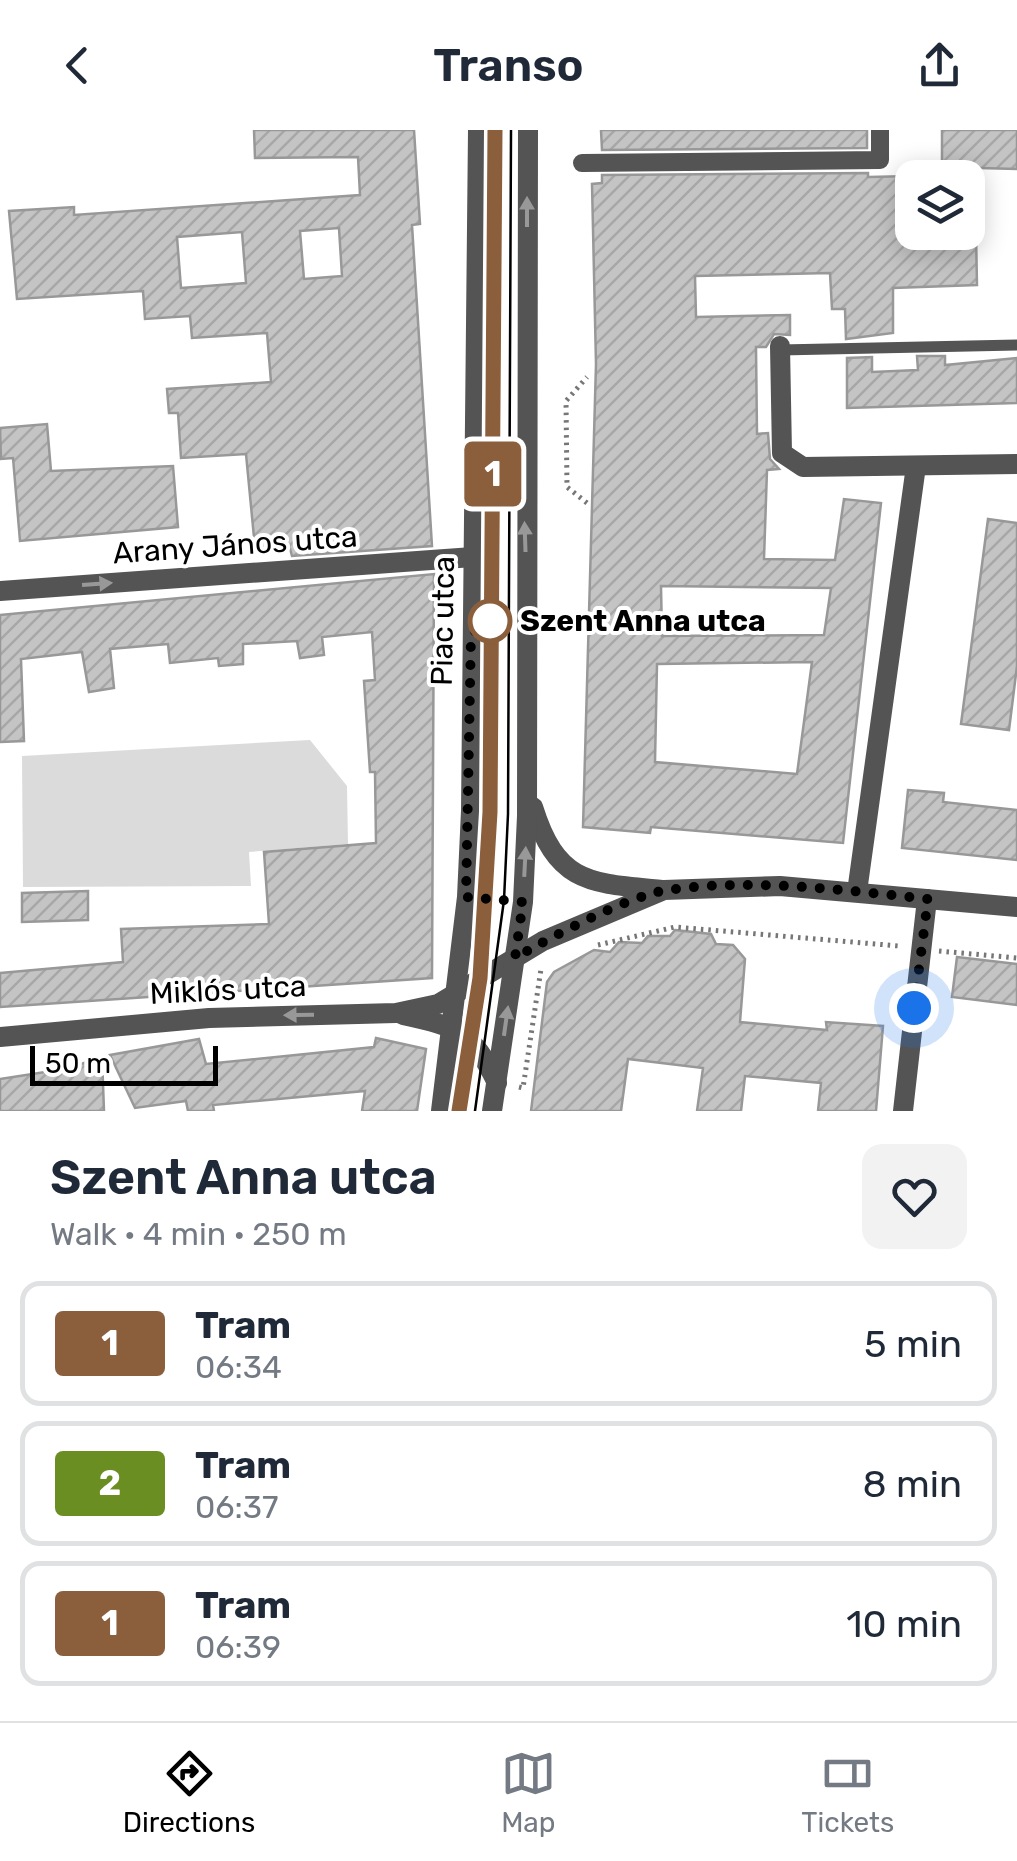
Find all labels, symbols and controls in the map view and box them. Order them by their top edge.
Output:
icon: back [50,38,105,93]
icon: share [912,38,967,93]
text: Transo [433,39,584,92]
map controls [895,160,985,250]
button: layers [895,160,985,250]
one-way arrow [519,195,535,227]
line badge: 1 [460,442,526,506]
text: 1 [484,453,502,495]
street label: Arany János utca [112,518,358,572]
one-way arrow [517,520,533,552]
street label: Piac utca [424,556,462,686]
one-way arrow [82,576,114,592]
marker: Szent Anna utca [469,600,511,642]
place label: Szent Anna utca [520,603,766,639]
one-way arrow [517,845,533,877]
street label: Miklós utca [149,968,307,1012]
your location [889,983,939,1033]
one-way arrow [498,1004,514,1036]
one-way arrow [282,1008,314,1024]
scale bar [30,1041,218,1086]
text: 50 m [45,1047,111,1080]
button: heart [862,1144,967,1249]
text: Szent Anna utca [50,1149,437,1206]
text: Walk · 4 min · 250 m [50,1215,347,1253]
text: Tram [195,1302,291,1348]
text: 5 min [864,1321,962,1367]
text: 1 [101,1322,119,1364]
text: 06:34 [195,1348,282,1386]
text: Tram [195,1442,291,1488]
text: 8 min [863,1461,962,1507]
text: 2 [99,1462,121,1504]
text: 06:37 [195,1488,278,1526]
text: Tram [195,1582,291,1628]
text: 10 min [846,1601,962,1647]
text: 1 [101,1602,119,1644]
text: 06:39 [195,1628,281,1666]
tab: Directions [123,1746,255,1839]
tab: Map [501,1746,556,1839]
tab: Tickets [801,1746,894,1839]

